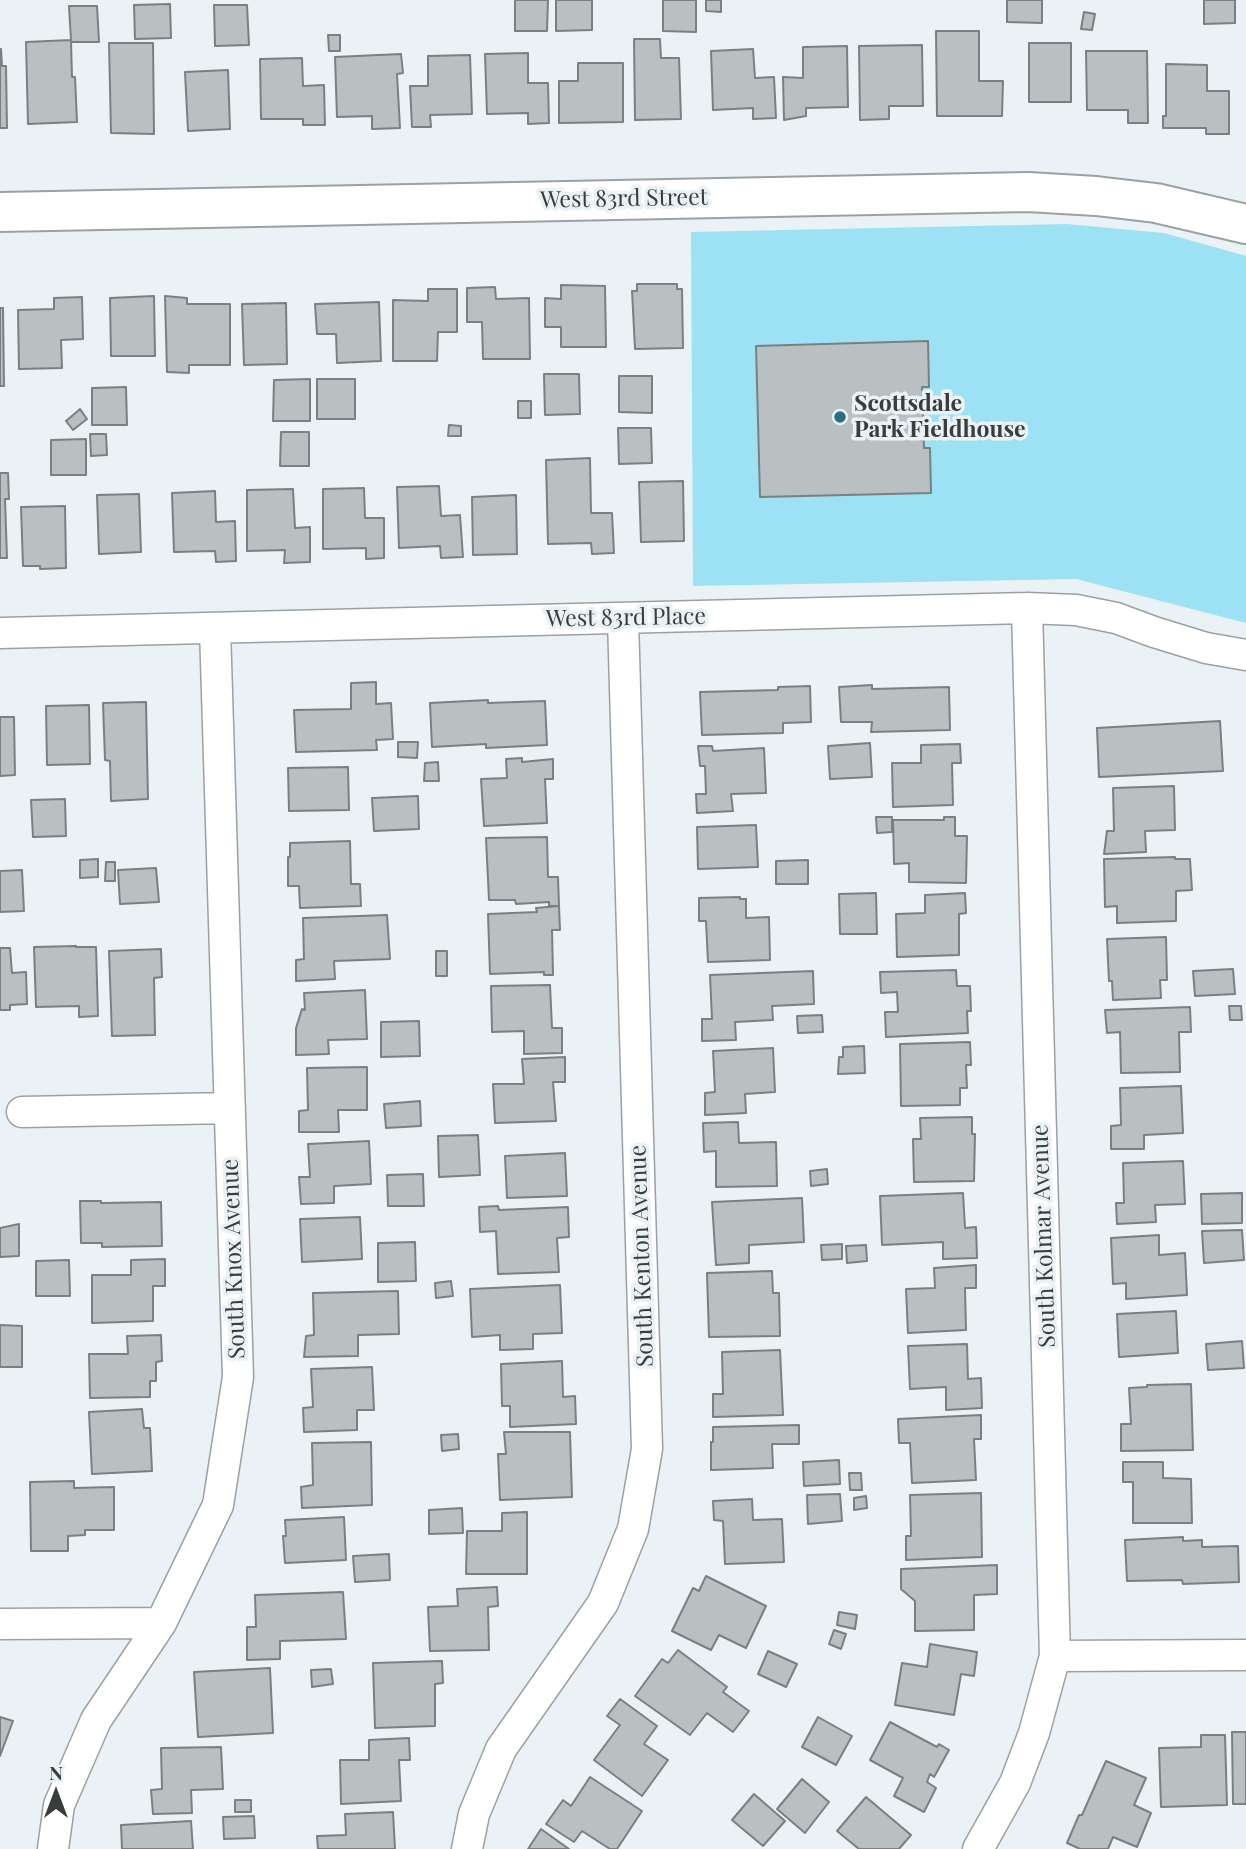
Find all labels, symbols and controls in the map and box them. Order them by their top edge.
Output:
street label: West 83rd Street [540,184,708,214]
place label: Scottsdale Park Fieldhouse [854,390,1026,444]
marker: Scottsdale Park Fieldhouse [832,409,848,425]
street label: West 83rd Place [546,603,706,633]
street label: South Kolmar Avenue [1026,1124,1062,1348]
street label: South Kenton Avenue [624,1144,660,1368]
street label: South Knox Avenue [217,1158,251,1360]
north arrow [21,1758,91,1828]
text: N [49,1759,63,1785]

